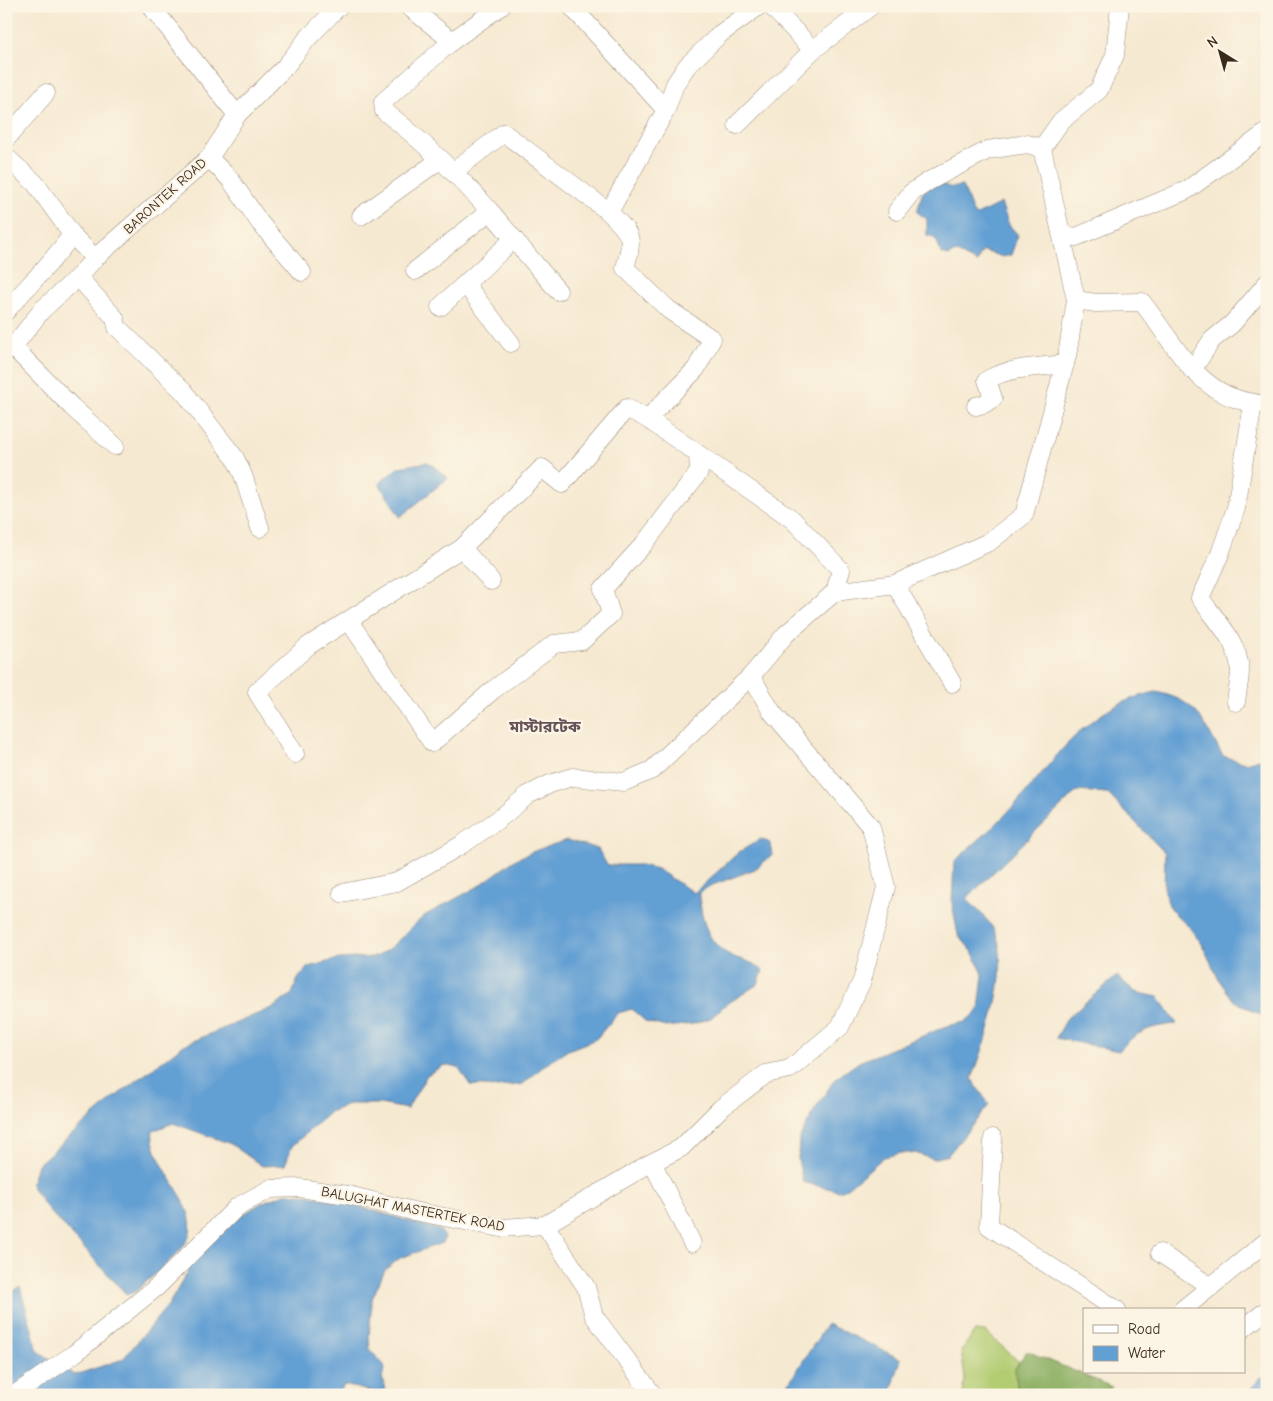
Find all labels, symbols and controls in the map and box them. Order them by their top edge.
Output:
north arrow [1196,28,1246,78]
text: N [1204,32,1221,52]
street label: BARONTEK ROAD [120,154,210,238]
district label: মাস্টারটেক [508,718,582,736]
street label: BALUGHAT MASTERTEK ROAD [320,1183,506,1235]
legend [1083,1308,1246,1374]
text: Road [1128,1320,1160,1338]
text: Water [1128,1344,1165,1362]

